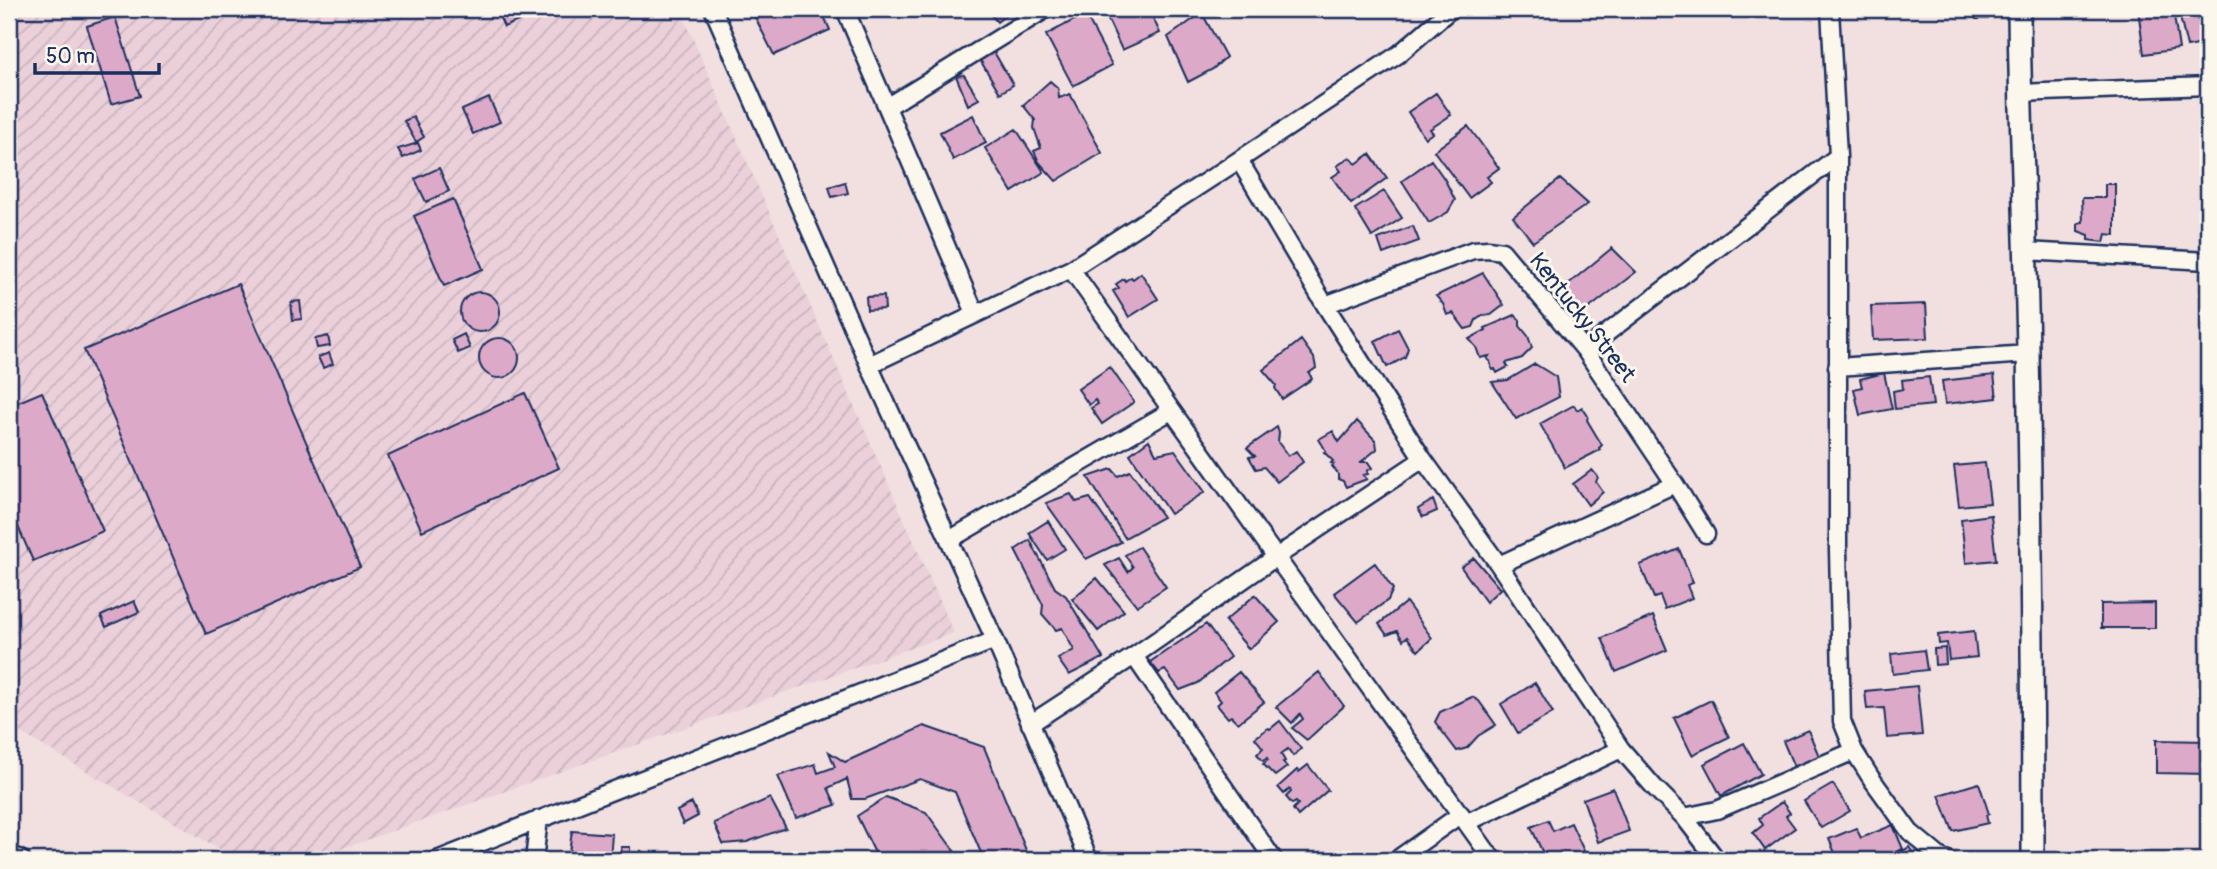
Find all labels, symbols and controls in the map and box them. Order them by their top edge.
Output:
scale bar [35,32,159,76]
text: 50 m [46,43,95,70]
street label: Kentucky Street [1523,247,1643,389]

